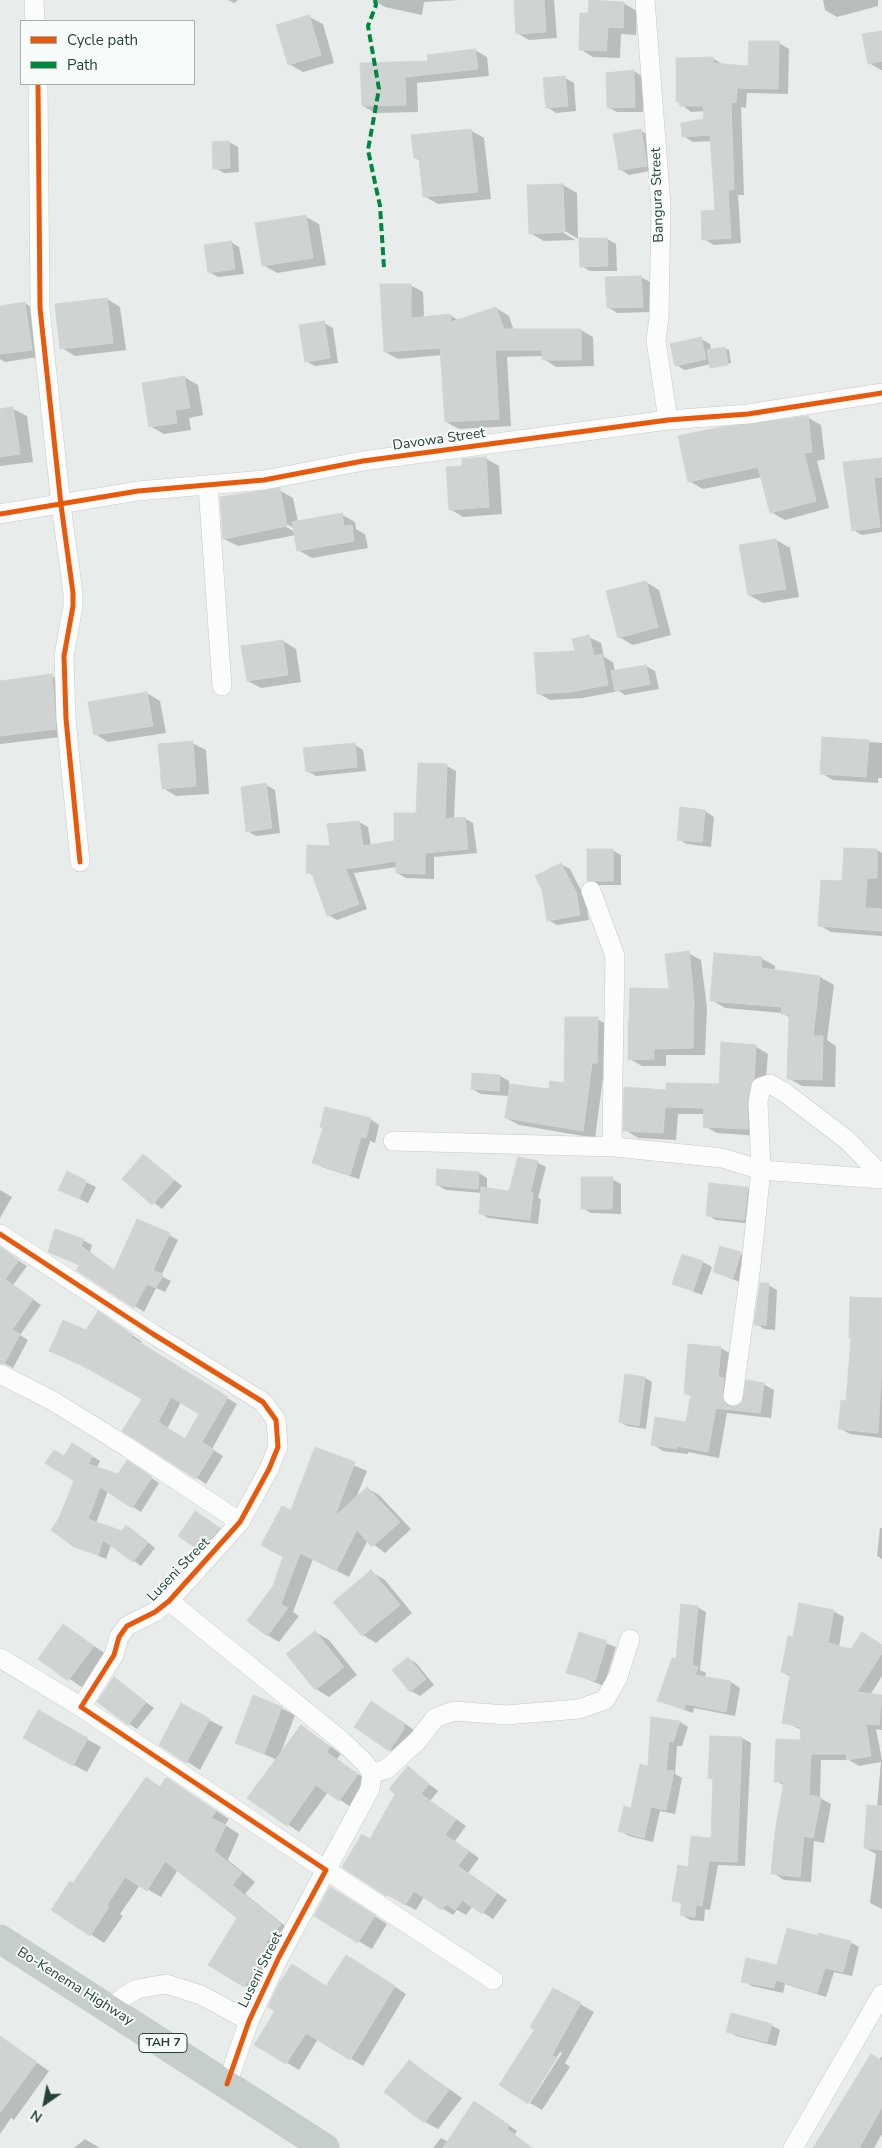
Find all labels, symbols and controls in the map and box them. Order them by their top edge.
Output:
legend [20,20,195,85]
text: Cycle path [67,30,138,50]
text: Path [67,55,98,75]
street label: Bangura Street [648,147,668,243]
street label: Davowa Street [392,425,486,455]
street label: Luseni Street [144,1534,214,1606]
street label: Luseni Street [235,1929,287,2011]
street label: Bo-Kenema Highway [14,1944,136,2030]
road number: TAH 7 [139,2034,187,2052]
north arrow [20,2078,70,2128]
text: N [27,2105,46,2127]

